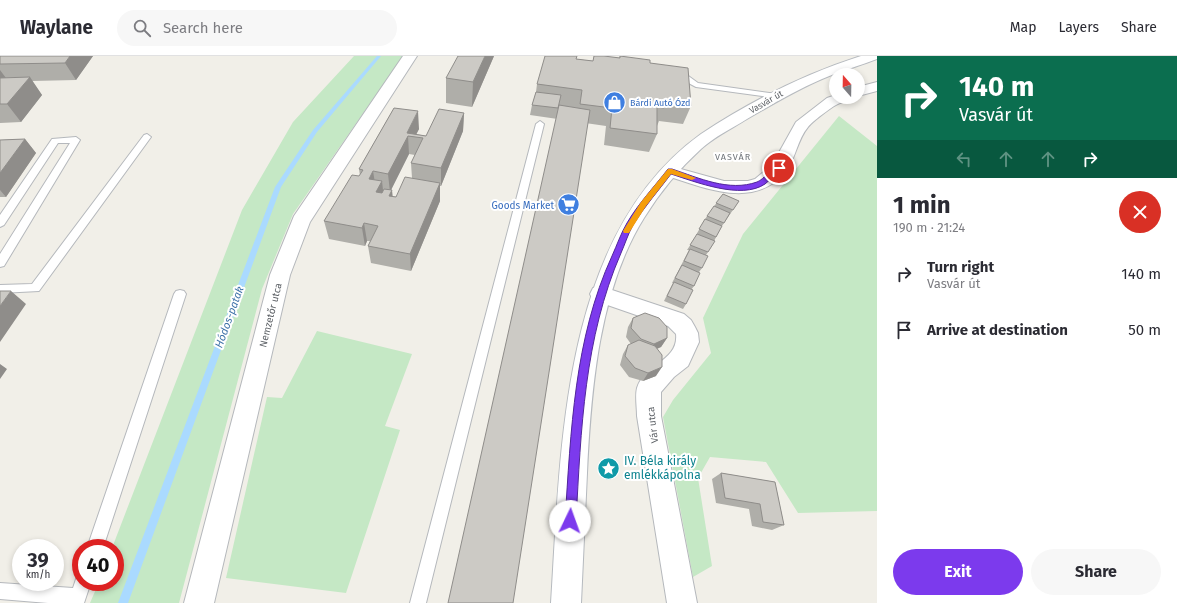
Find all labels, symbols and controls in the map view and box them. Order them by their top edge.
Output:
search box [117,10,397,46]
text: Waylane [20,16,93,39]
icon: search [131,17,153,39]
text: Search here [163,19,243,37]
text: Map [1010,19,1036,36]
text: Layers [1058,19,1099,36]
text: Share [1121,19,1157,36]
north arrow [829,68,865,104]
map controls [829,68,865,104]
text: 140 m [959,70,1035,103]
icon: right [893,72,945,124]
street label: Vasvár út [747,88,785,116]
shop icon: Bárdi Autó Ózd [601,90,627,116]
place label: Bárdi Autó Ózd [630,98,690,108]
text: Vasvár út [959,104,1033,126]
icon: left [953,148,975,170]
icon: ahead [995,148,1017,170]
icon: ahead [1037,148,1059,170]
icon: right [1079,148,1101,170]
district label: VASVÁR [715,151,751,162]
pin [762,151,796,185]
icon: arrive [768,157,790,179]
text: 1 min [893,191,951,219]
button: close [1119,191,1161,233]
supermarket icon: Goods Market [556,192,582,218]
place label: Goods Market [492,200,554,212]
text: 190 m · 21:24 [893,220,965,235]
text: Turn right [927,258,994,276]
icon: right [893,263,915,285]
text: 140 m [1121,265,1161,283]
text: Vasvár út [927,276,980,291]
street label: Nemzetőr utca [256,282,285,349]
water label: Hódos-patak [212,285,247,350]
icon: arrive [893,319,915,341]
text: Arrive at destination [927,321,1068,339]
text: 50 m [1128,321,1161,339]
street label: Vár utca [645,406,661,444]
place label: IV. Béla király emlékkápolna [624,454,701,482]
place icon: IV. Béla király emlékkápolna [596,455,622,481]
position arrow [549,500,591,542]
speed limit sign: 40 [72,539,124,591]
text: 39 [27,548,49,572]
button: Exit [893,549,1023,595]
button: Share [1031,549,1161,595]
text: km/h [26,569,50,581]

